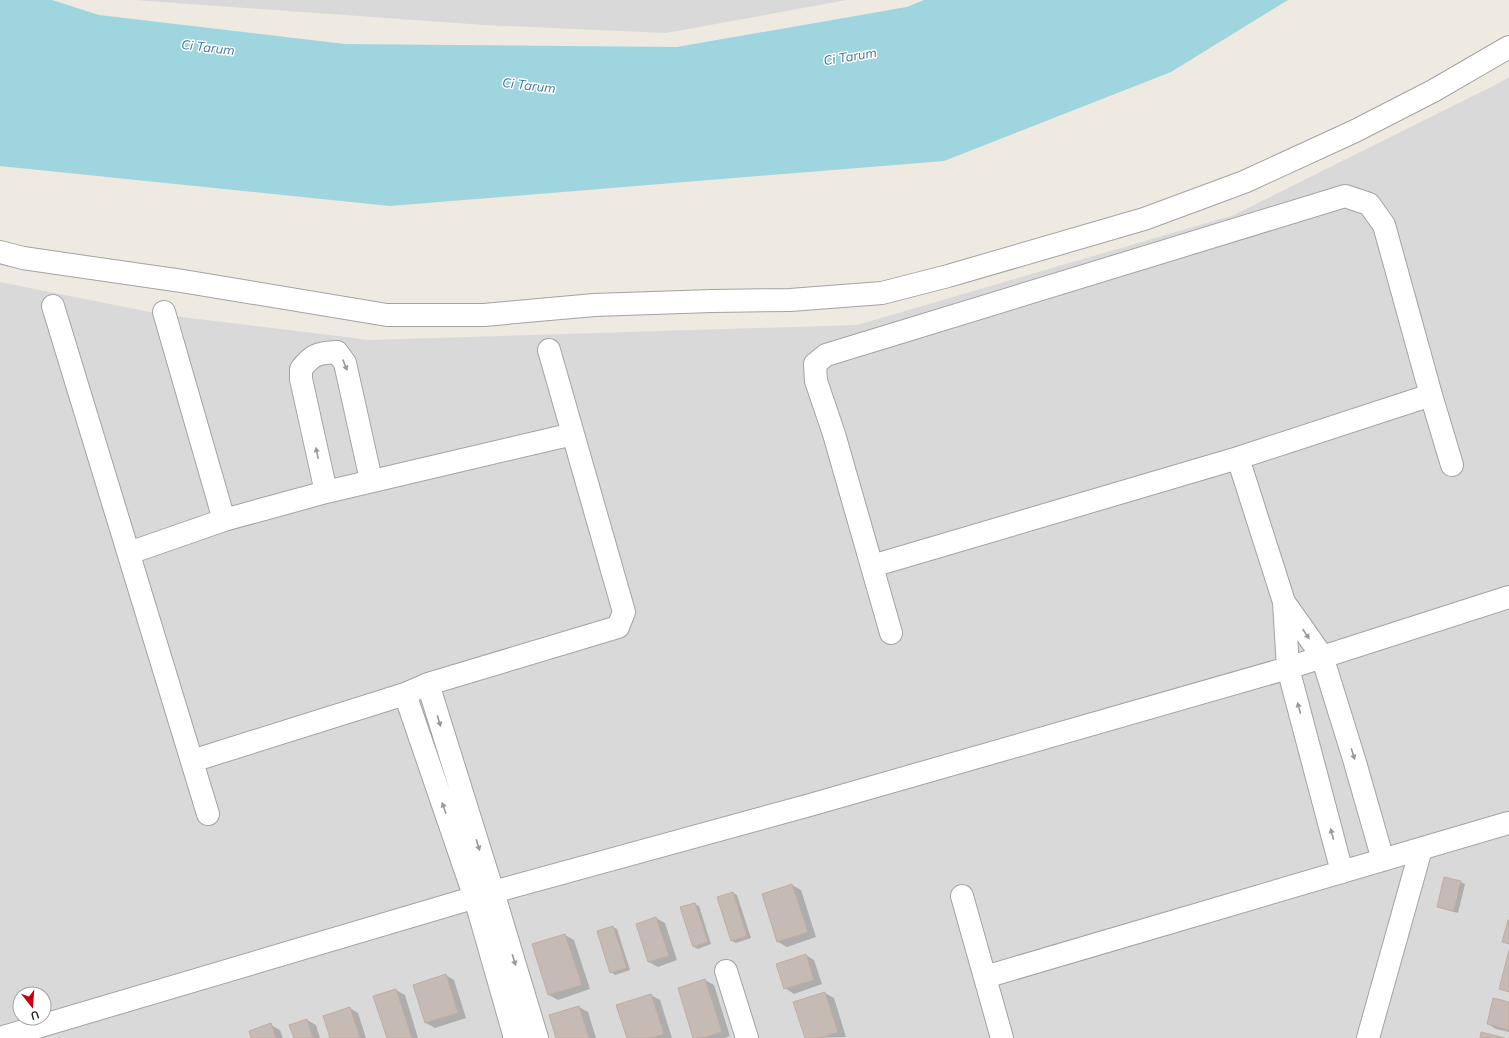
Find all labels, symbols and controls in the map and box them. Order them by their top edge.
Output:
water label: Ci Tarum [180,36,236,58]
water label: Ci Tarum [822,44,878,68]
water label: Ci Tarum [501,74,557,96]
one-way arrow [341,359,348,371]
one-way arrow [314,447,320,460]
one-way arrow [1302,629,1310,639]
one-way arrow [1295,702,1301,715]
one-way arrow [437,716,443,728]
one-way arrow [1350,749,1356,761]
one-way arrow [441,802,447,814]
one-way arrow [1329,828,1335,840]
one-way arrow [476,840,482,852]
one-way arrow [511,954,517,966]
north arrow [12,986,52,1026]
text: U [29,1008,41,1023]

